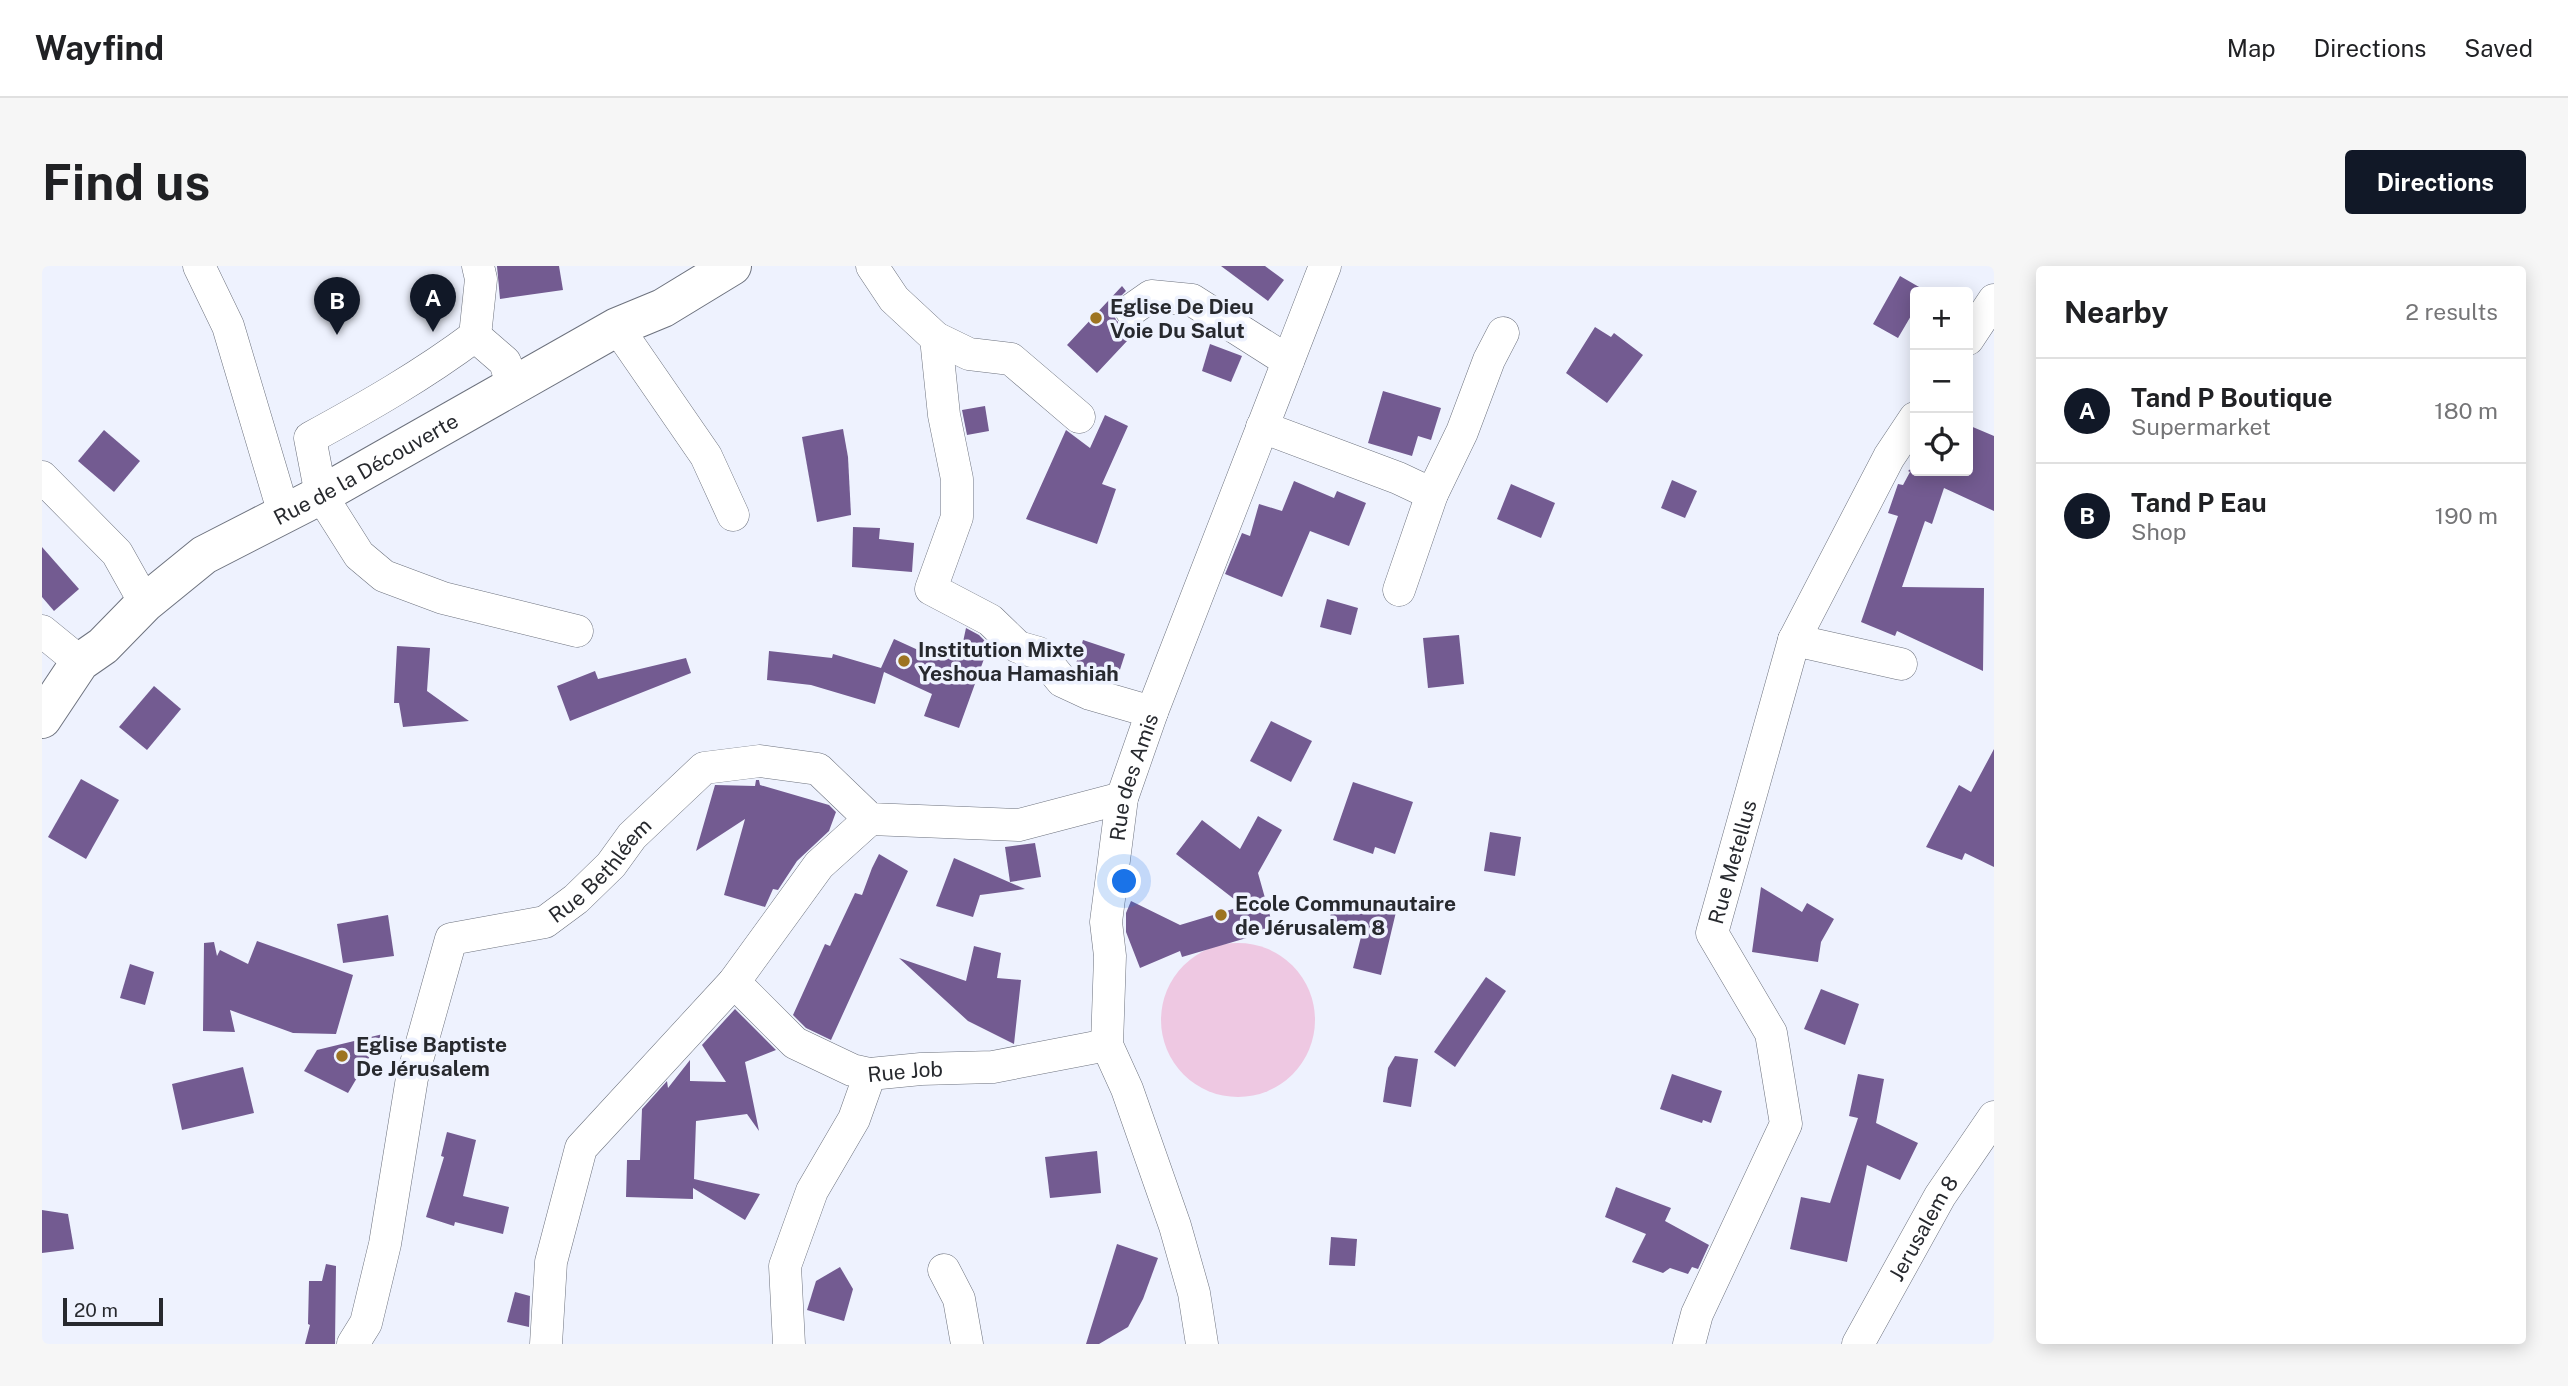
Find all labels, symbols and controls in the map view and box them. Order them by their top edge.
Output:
text: Wayfind [35,29,164,67]
text: Map [2227,34,2276,62]
text: Directions [2314,34,2426,62]
text: Saved [2464,34,2533,62]
button: Directions [2345,150,2526,214]
text: Find us [42,153,210,211]
pin: A [410,274,456,332]
pin: B [314,277,360,335]
map controls [1910,287,1973,476]
button: + [1910,287,1973,350]
place label: Eglise De Dieu Voie Du Salut [1110,294,1254,343]
text: Nearby [2064,294,2168,330]
text: 2 results [2405,298,2498,325]
marker: Eglise De Dieu Voie Du Salut [1088,310,1104,326]
button: − [1910,350,1973,413]
text: Tand P Boutique [2131,382,2332,413]
text: A [2079,397,2095,424]
text: 180 m [2434,397,2498,424]
street label: Rue de la Découverte [269,407,462,530]
button: locate [1910,413,1973,476]
text: Supermarket [2131,413,2271,440]
text: Tand P Eau [2131,487,2267,518]
text: B [2079,502,2095,529]
text: 190 m [2435,502,2498,529]
text: Shop [2131,518,2186,545]
place label: Institution Mixte Yeshoua Hamashiah [918,637,1119,686]
marker: Institution Mixte Yeshoua Hamashiah [896,653,912,669]
street label: Rue des Amis [1104,710,1163,842]
street label: Rue Metellus [1703,797,1761,927]
street label: Rue Bethléem [544,812,656,928]
your location [1107,864,1141,898]
place label: Ecole Communautaire de Jérusalem 8 [1235,891,1456,940]
marker: Ecole Communautaire de Jérusalem 8 [1213,907,1229,923]
place label: Eglise Baptiste De Jérusalem [356,1032,507,1081]
marker: Eglise Baptiste De Jérusalem [334,1048,350,1064]
street label: Rue Job [866,1056,943,1087]
street label: Jerusalem 8 [1883,1170,1963,1285]
scale bar [63,1295,163,1327]
text: 20 m [74,1299,118,1321]

